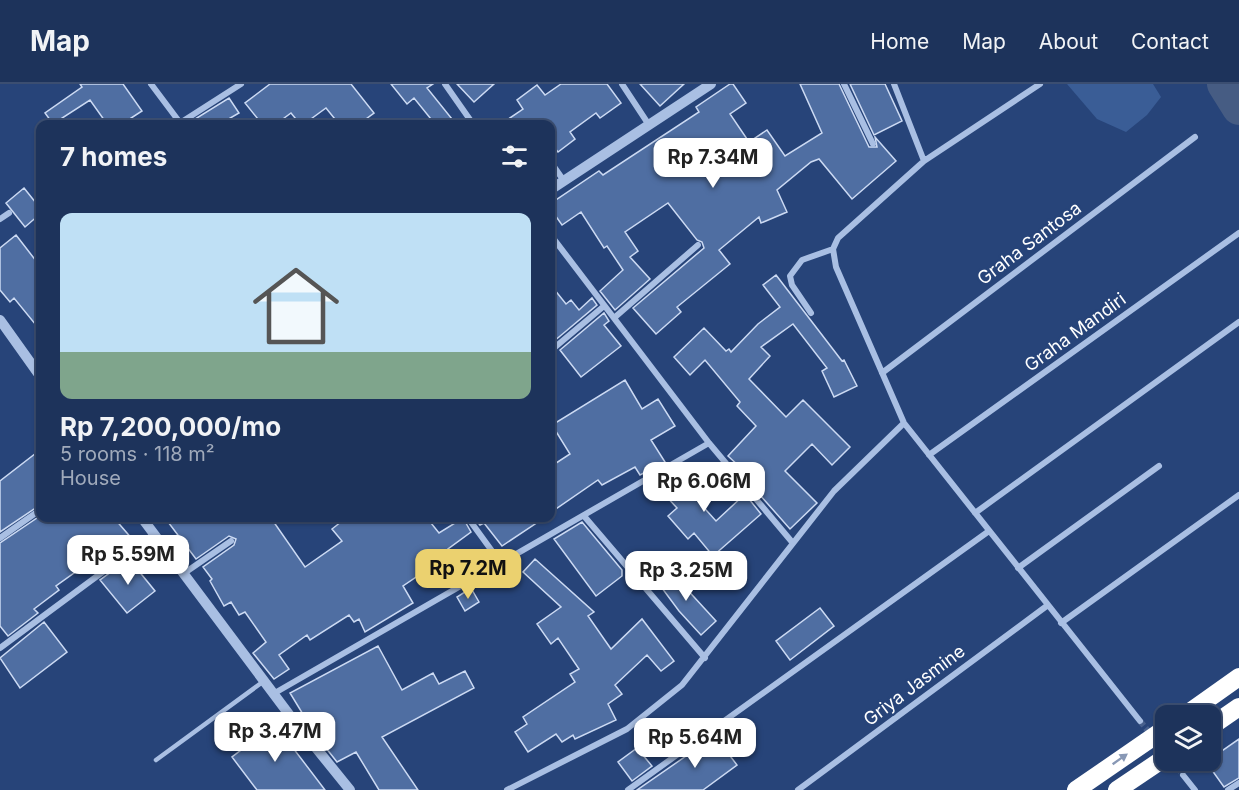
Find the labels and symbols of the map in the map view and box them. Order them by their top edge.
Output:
pin: Rp 7.34M [651,138,775,189]
street label: Graha Santosa [973,197,1085,289]
street label: Graha Mandiri [1020,288,1130,376]
pin: Rp 6.06M [642,462,766,513]
pin: Rp 5.59M [66,535,190,586]
pin: Rp 7.2M [413,549,523,600]
pin: Rp 3.25M [624,551,748,602]
street label: Griya Jasmine [859,640,969,730]
pin: Rp 3.47M [213,712,337,763]
pin: Rp 5.64M [633,718,757,769]
one-way arrow [1112,753,1128,765]

